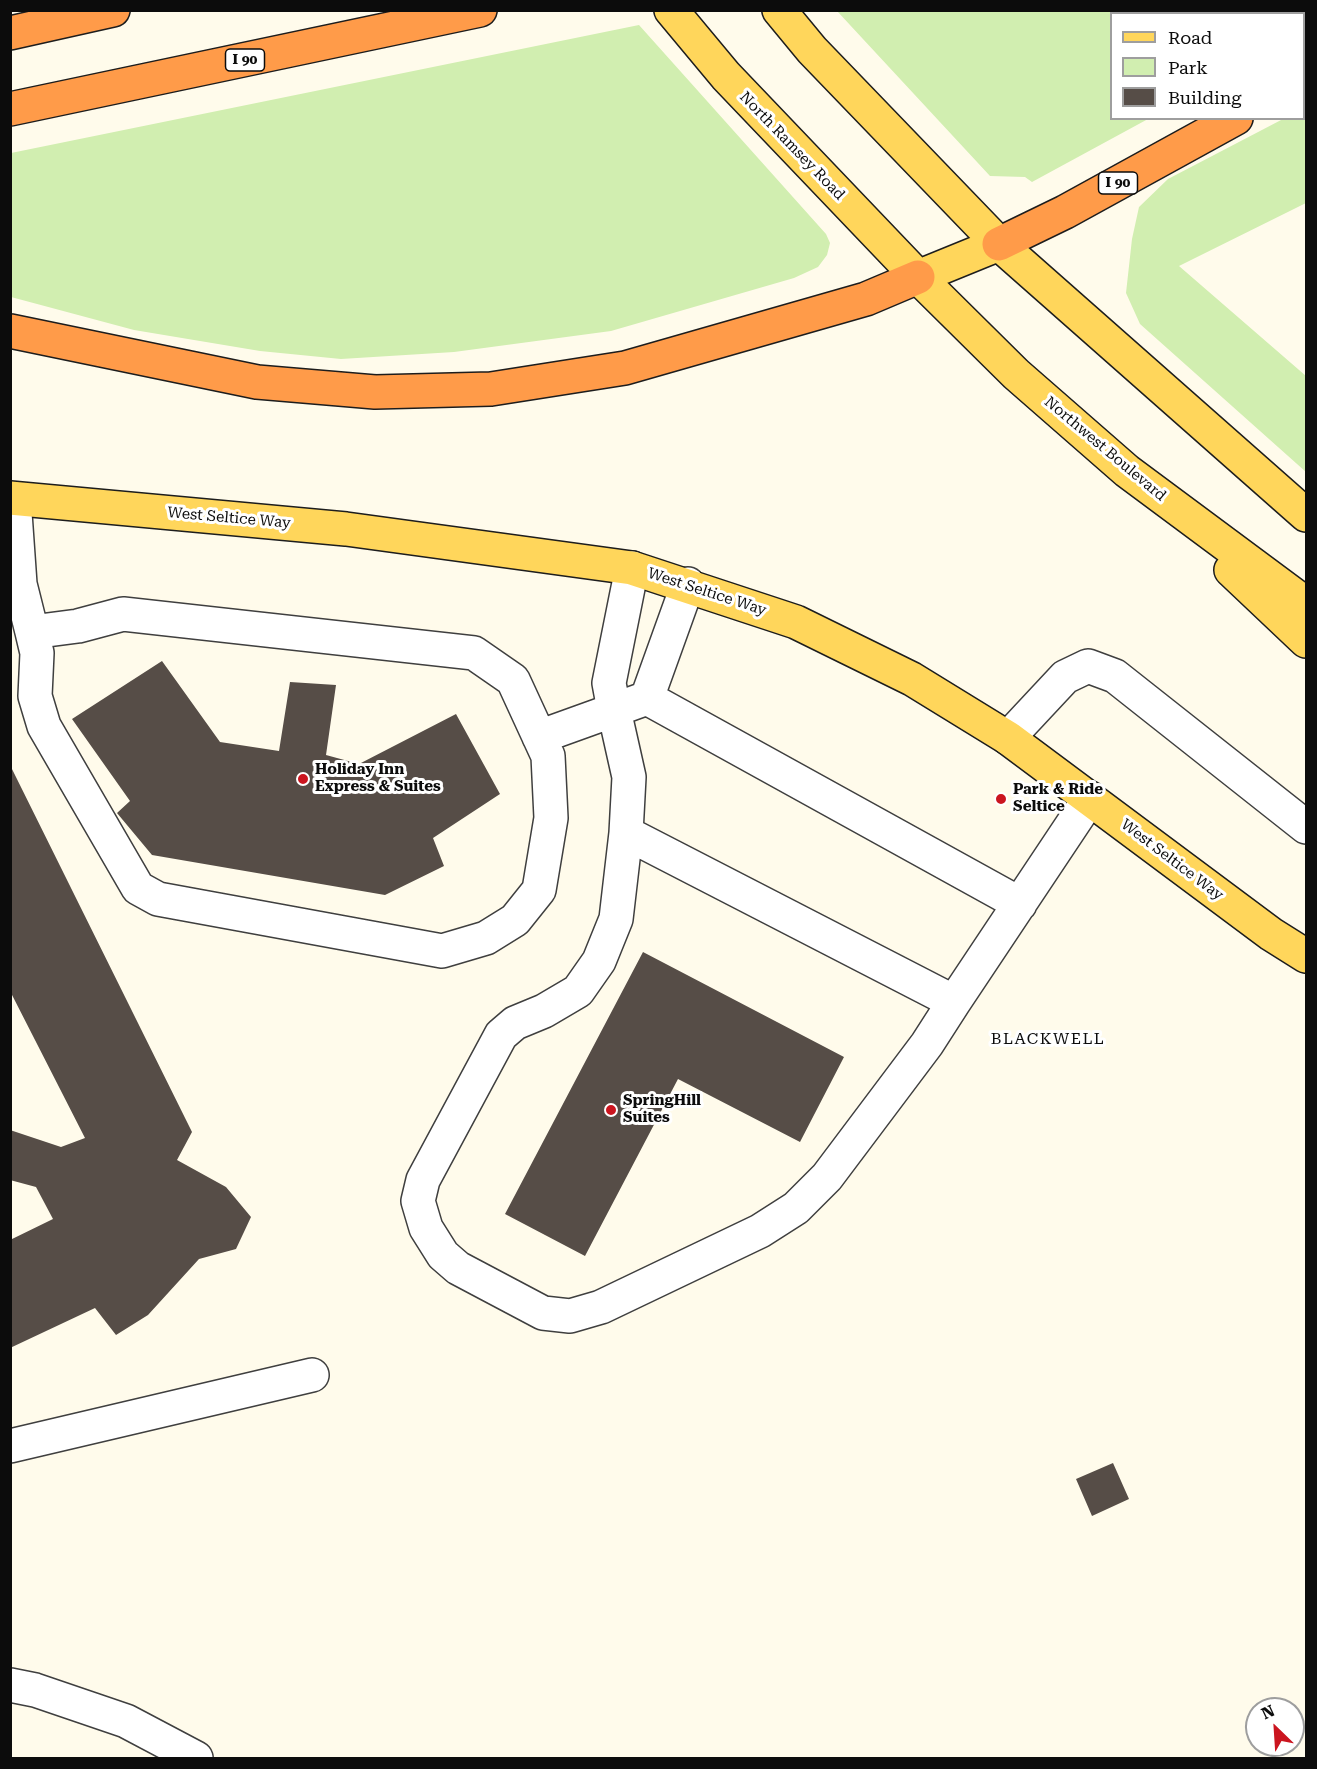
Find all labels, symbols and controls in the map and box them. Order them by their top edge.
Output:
legend [1110,12,1305,120]
text: Road [1168,27,1212,48]
road number: I 90 [226,49,264,71]
text: Park [1168,57,1208,78]
text: Building [1168,87,1242,108]
street label: North Ramsey Road [736,88,848,204]
road number: I 90 [1098,172,1138,194]
street label: Northwest Boulevard [1041,393,1169,505]
street label: West Seltice Way [167,504,291,532]
street label: West Seltice Way [645,564,769,620]
place label: Holiday Inn Express & Suites [315,761,441,796]
marker: Holiday Inn Express & Suites [296,772,310,786]
place label: Park & Ride Seltice [1013,781,1103,816]
marker: Park & Ride Seltice [994,792,1008,806]
street label: West Seltice Way [1117,816,1227,904]
district label: BLACKWELL [991,1029,1105,1049]
place label: SpringHill Suites [623,1092,701,1127]
marker: SpringHill Suites [604,1103,618,1117]
north arrow [1245,1697,1305,1757]
text: N [1258,1701,1278,1723]

